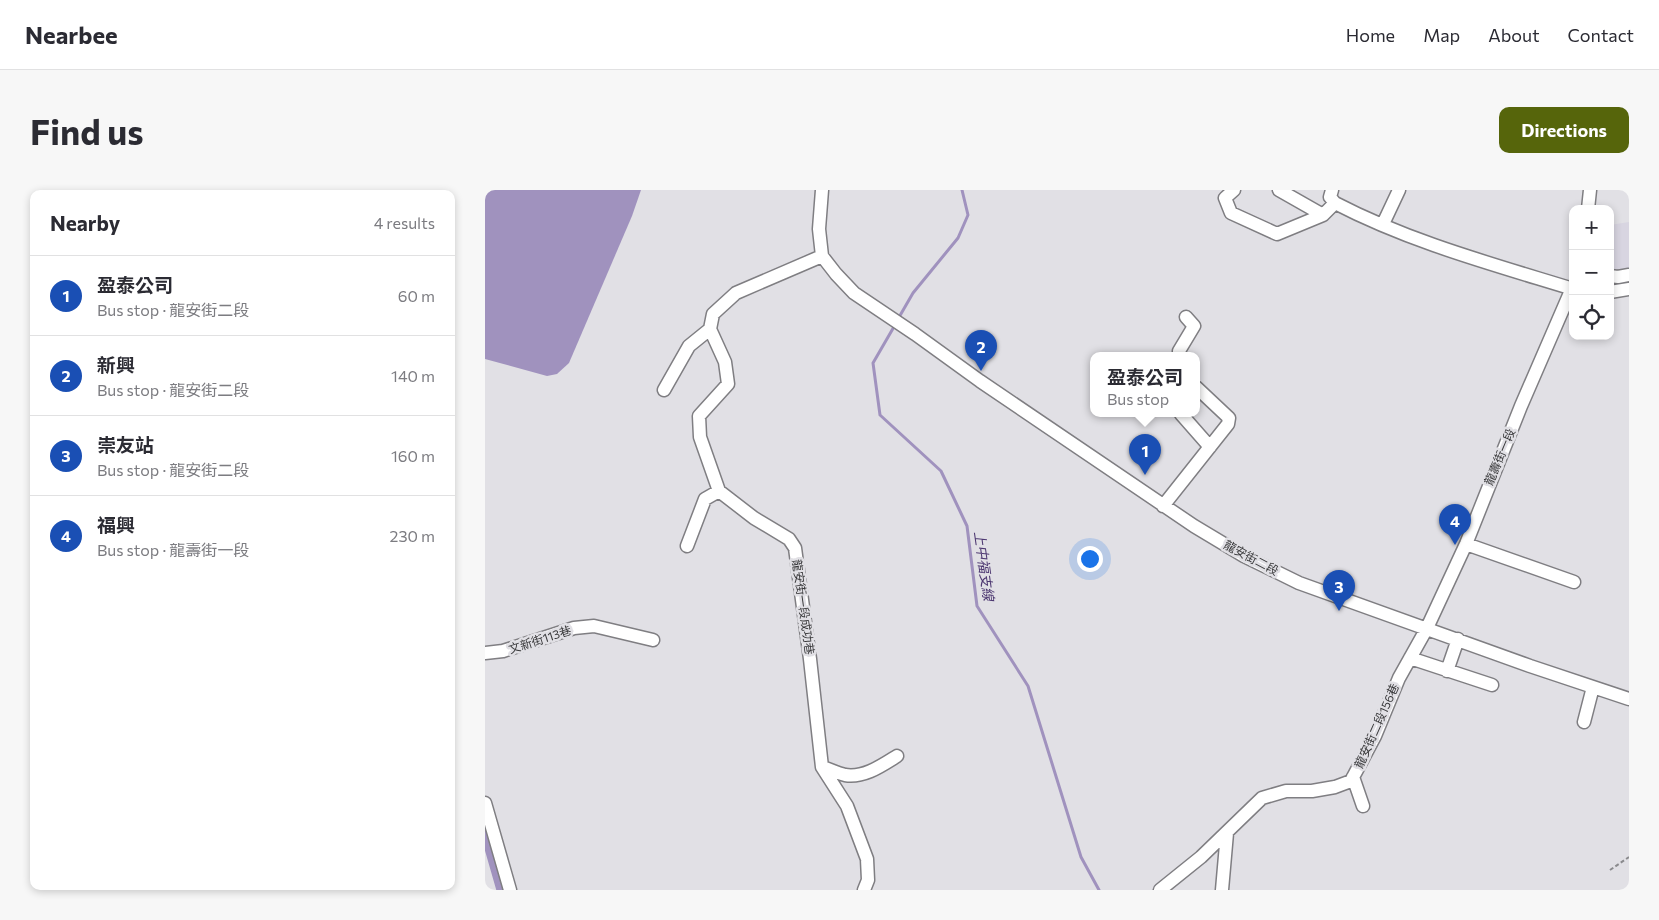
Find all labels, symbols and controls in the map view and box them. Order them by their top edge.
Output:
text: Nearbee [25,20,118,49]
text: Home [1346,24,1395,46]
text: Map [1423,24,1460,46]
text: About [1488,24,1540,46]
text: Contact [1568,24,1634,46]
button: Directions [1499,107,1629,153]
text: Find us [30,109,144,152]
map controls [1569,205,1614,340]
button: + [1569,205,1614,250]
text: Nearby [50,210,120,235]
text: 4 results [374,213,435,232]
button: − [1569,250,1614,295]
text: 盈泰公司 [97,273,173,296]
text: 1 [62,286,70,305]
text: 60 m [398,286,435,305]
button: locate [1569,295,1614,340]
text: Bus stop · 龍安街二段 [97,300,249,319]
pin: 2 [965,330,997,371]
popup [1090,352,1200,417]
text: 新興 [97,353,135,376]
text: 盈泰公司 [1107,365,1183,388]
text: 2 [61,366,71,385]
text: 140 m [391,366,435,385]
text: Bus stop · 龍安街二段 [97,380,249,399]
text: Bus stop [1107,389,1169,408]
street label: 龍壽街一段 [1481,426,1517,487]
text: 崇友站 [97,433,154,456]
pin: 1 [1129,434,1161,475]
text: 3 [61,446,71,465]
text: 160 m [391,446,435,465]
text: Bus stop · 龍安街二段 [97,460,249,479]
pin: 4 [1439,504,1471,545]
text: 福興 [97,513,135,536]
text: 4 [61,526,71,545]
text: 230 m [390,526,435,545]
water label: 上中福支線 [971,530,998,604]
street label: 龍安街二段 [1222,537,1281,577]
text: Bus stop · 龍壽街一段 [97,540,249,559]
your location [1077,546,1103,572]
street label: 龍安街一段成功巷 [790,558,818,655]
pin: 3 [1323,570,1355,611]
street label: 文新街113巷 [507,622,573,656]
street label: 龍安街二段156巷 [1351,681,1401,770]

